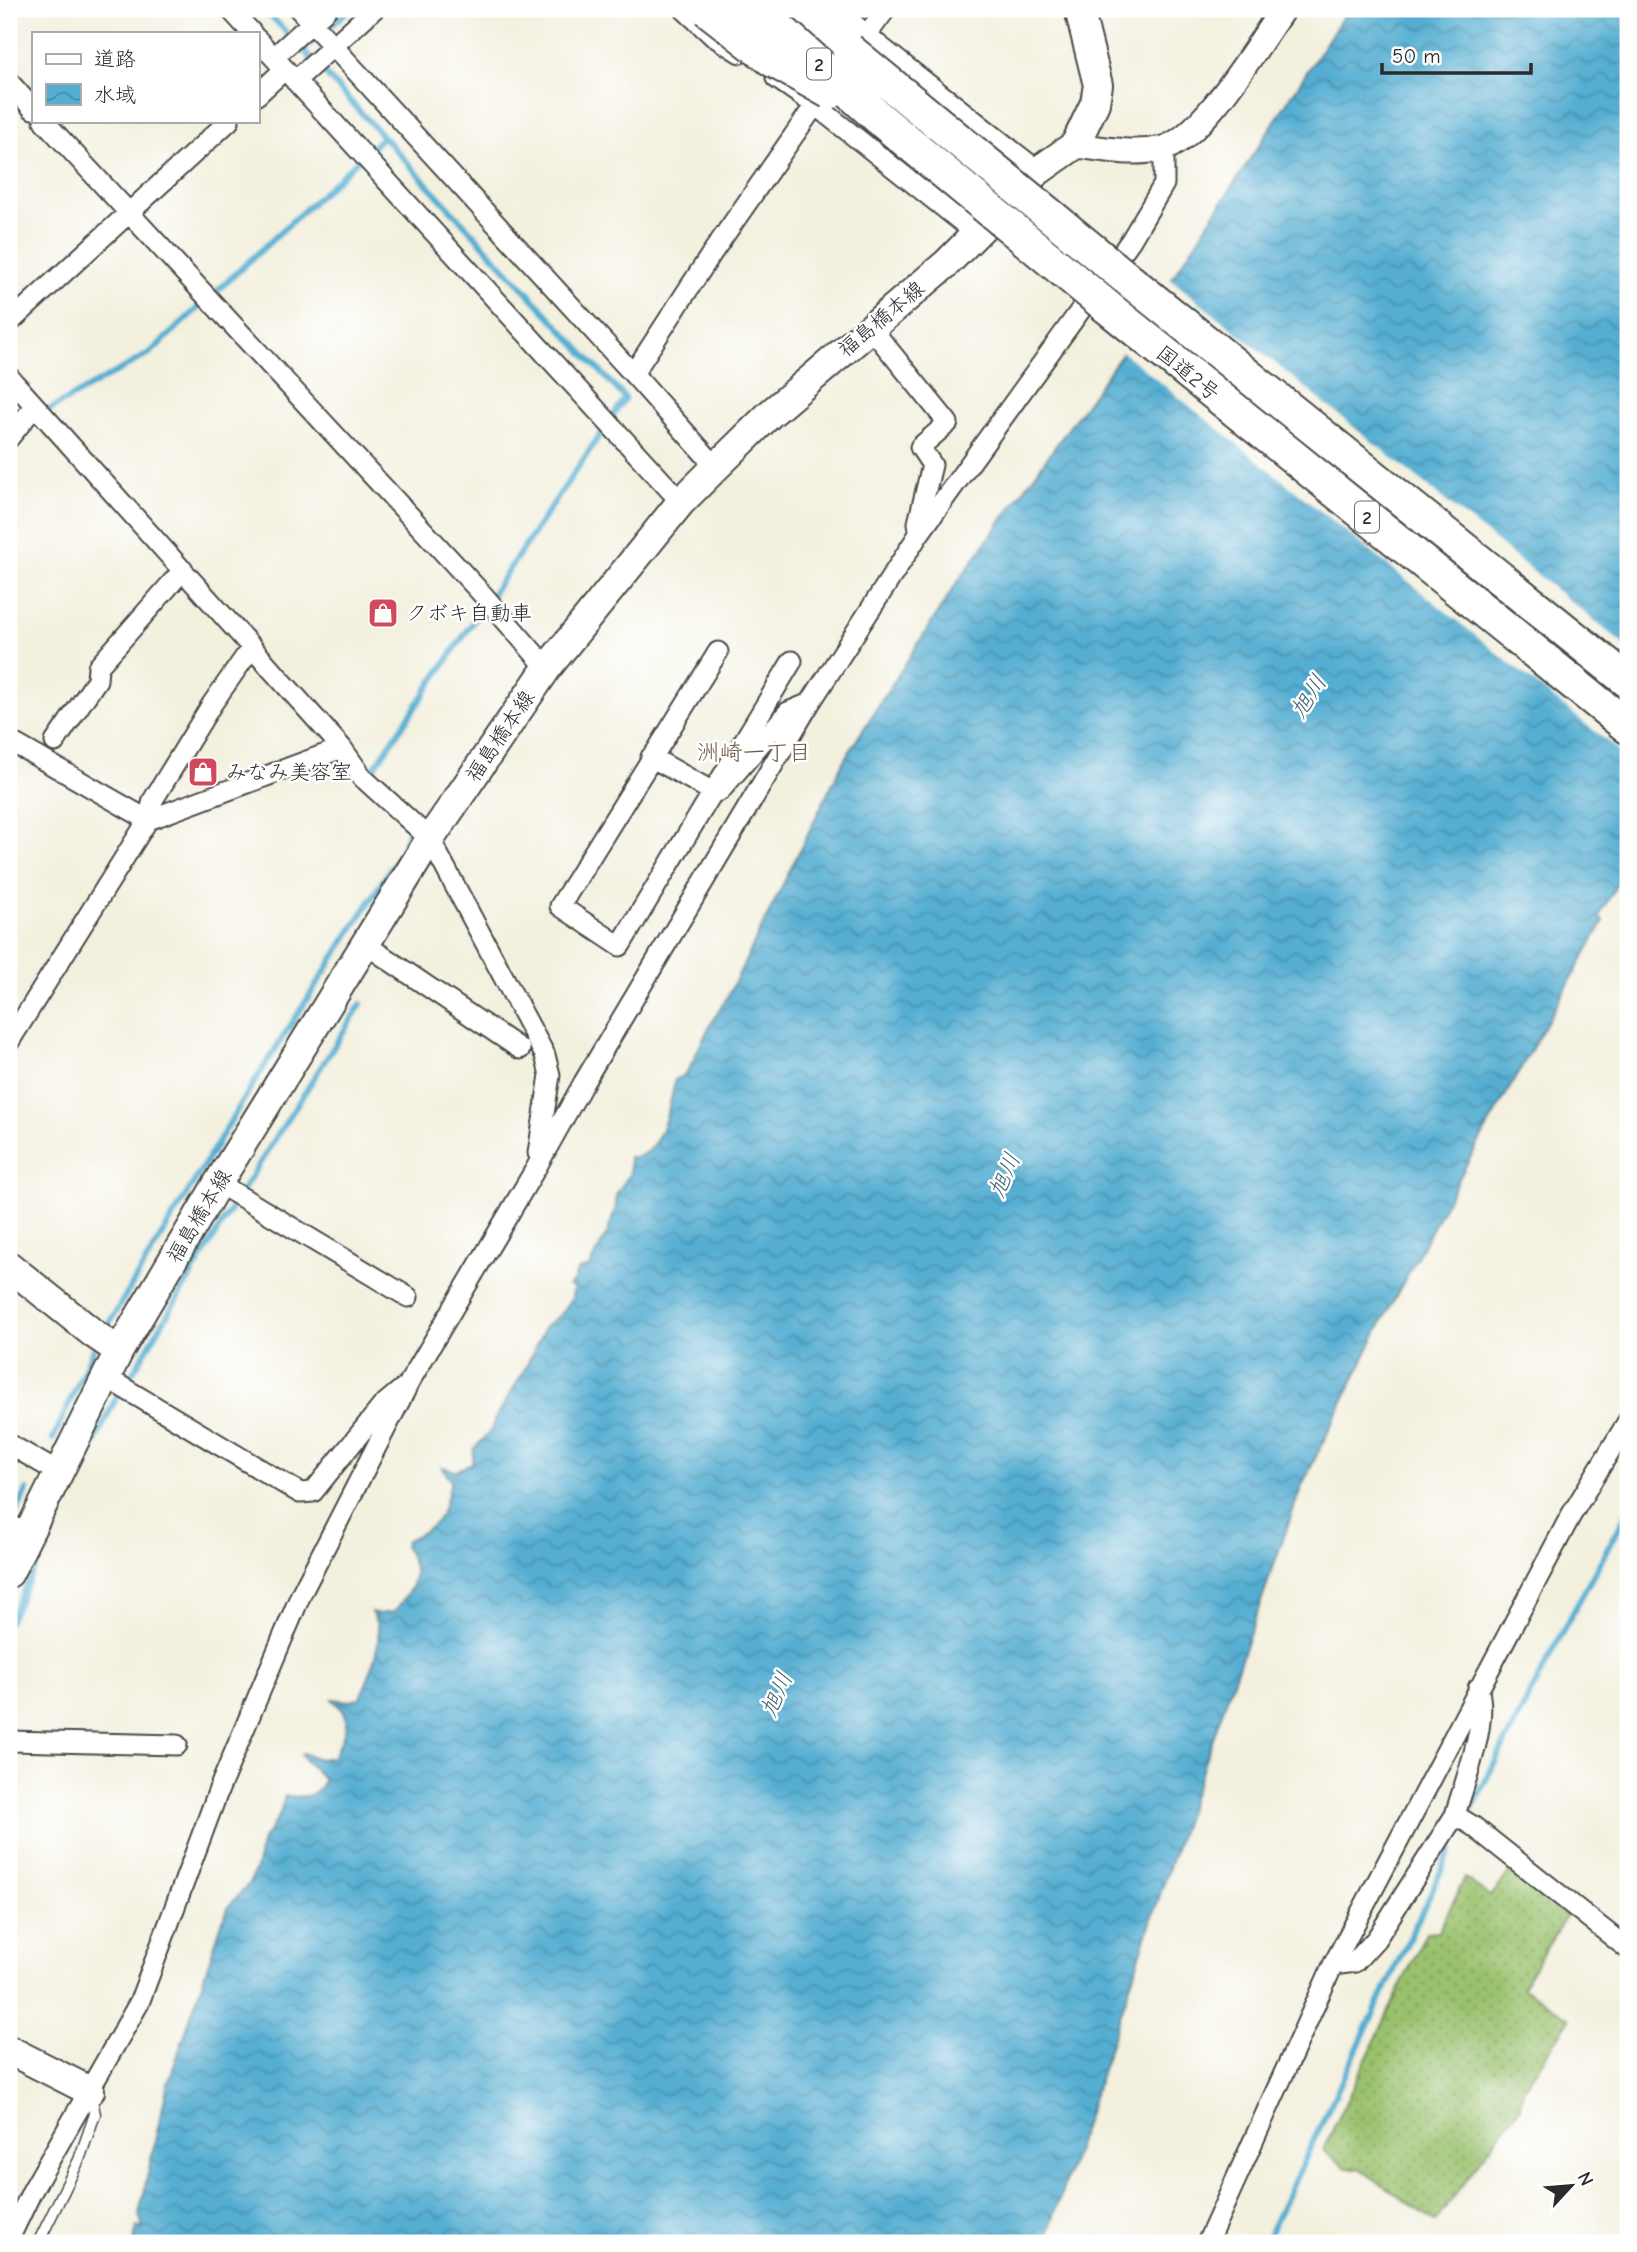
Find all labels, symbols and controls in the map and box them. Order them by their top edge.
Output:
legend [32,32,259,122]
scale bar [1382,32,1530,76]
text: 50 m [1392,44,1441,68]
text: 道路 [94,47,136,71]
road number: 2 [807,48,831,80]
text: 水域 [94,83,136,107]
street label: 福島橋本線 [833,276,929,362]
street label: 国道2号 [1152,340,1224,406]
road number: 2 [1355,502,1379,532]
shop icon: クボキ自動車 [366,596,400,630]
place label: クボキ自動車 [406,601,532,625]
water label: 旭川 [1285,670,1332,723]
street label: 福島橋本線 [461,686,539,786]
district label: 洲崎一丁目 [697,739,812,766]
shop icon: みなみ美容室 [186,755,220,789]
place label: みなみ美容室 [226,760,352,784]
water label: 旭川 [983,1149,1026,1202]
street label: 福島橋本線 [162,1165,236,1267]
water label: 旭川 [755,1668,798,1721]
north arrow [1536,2150,1606,2220]
text: N [1573,2169,1598,2189]

